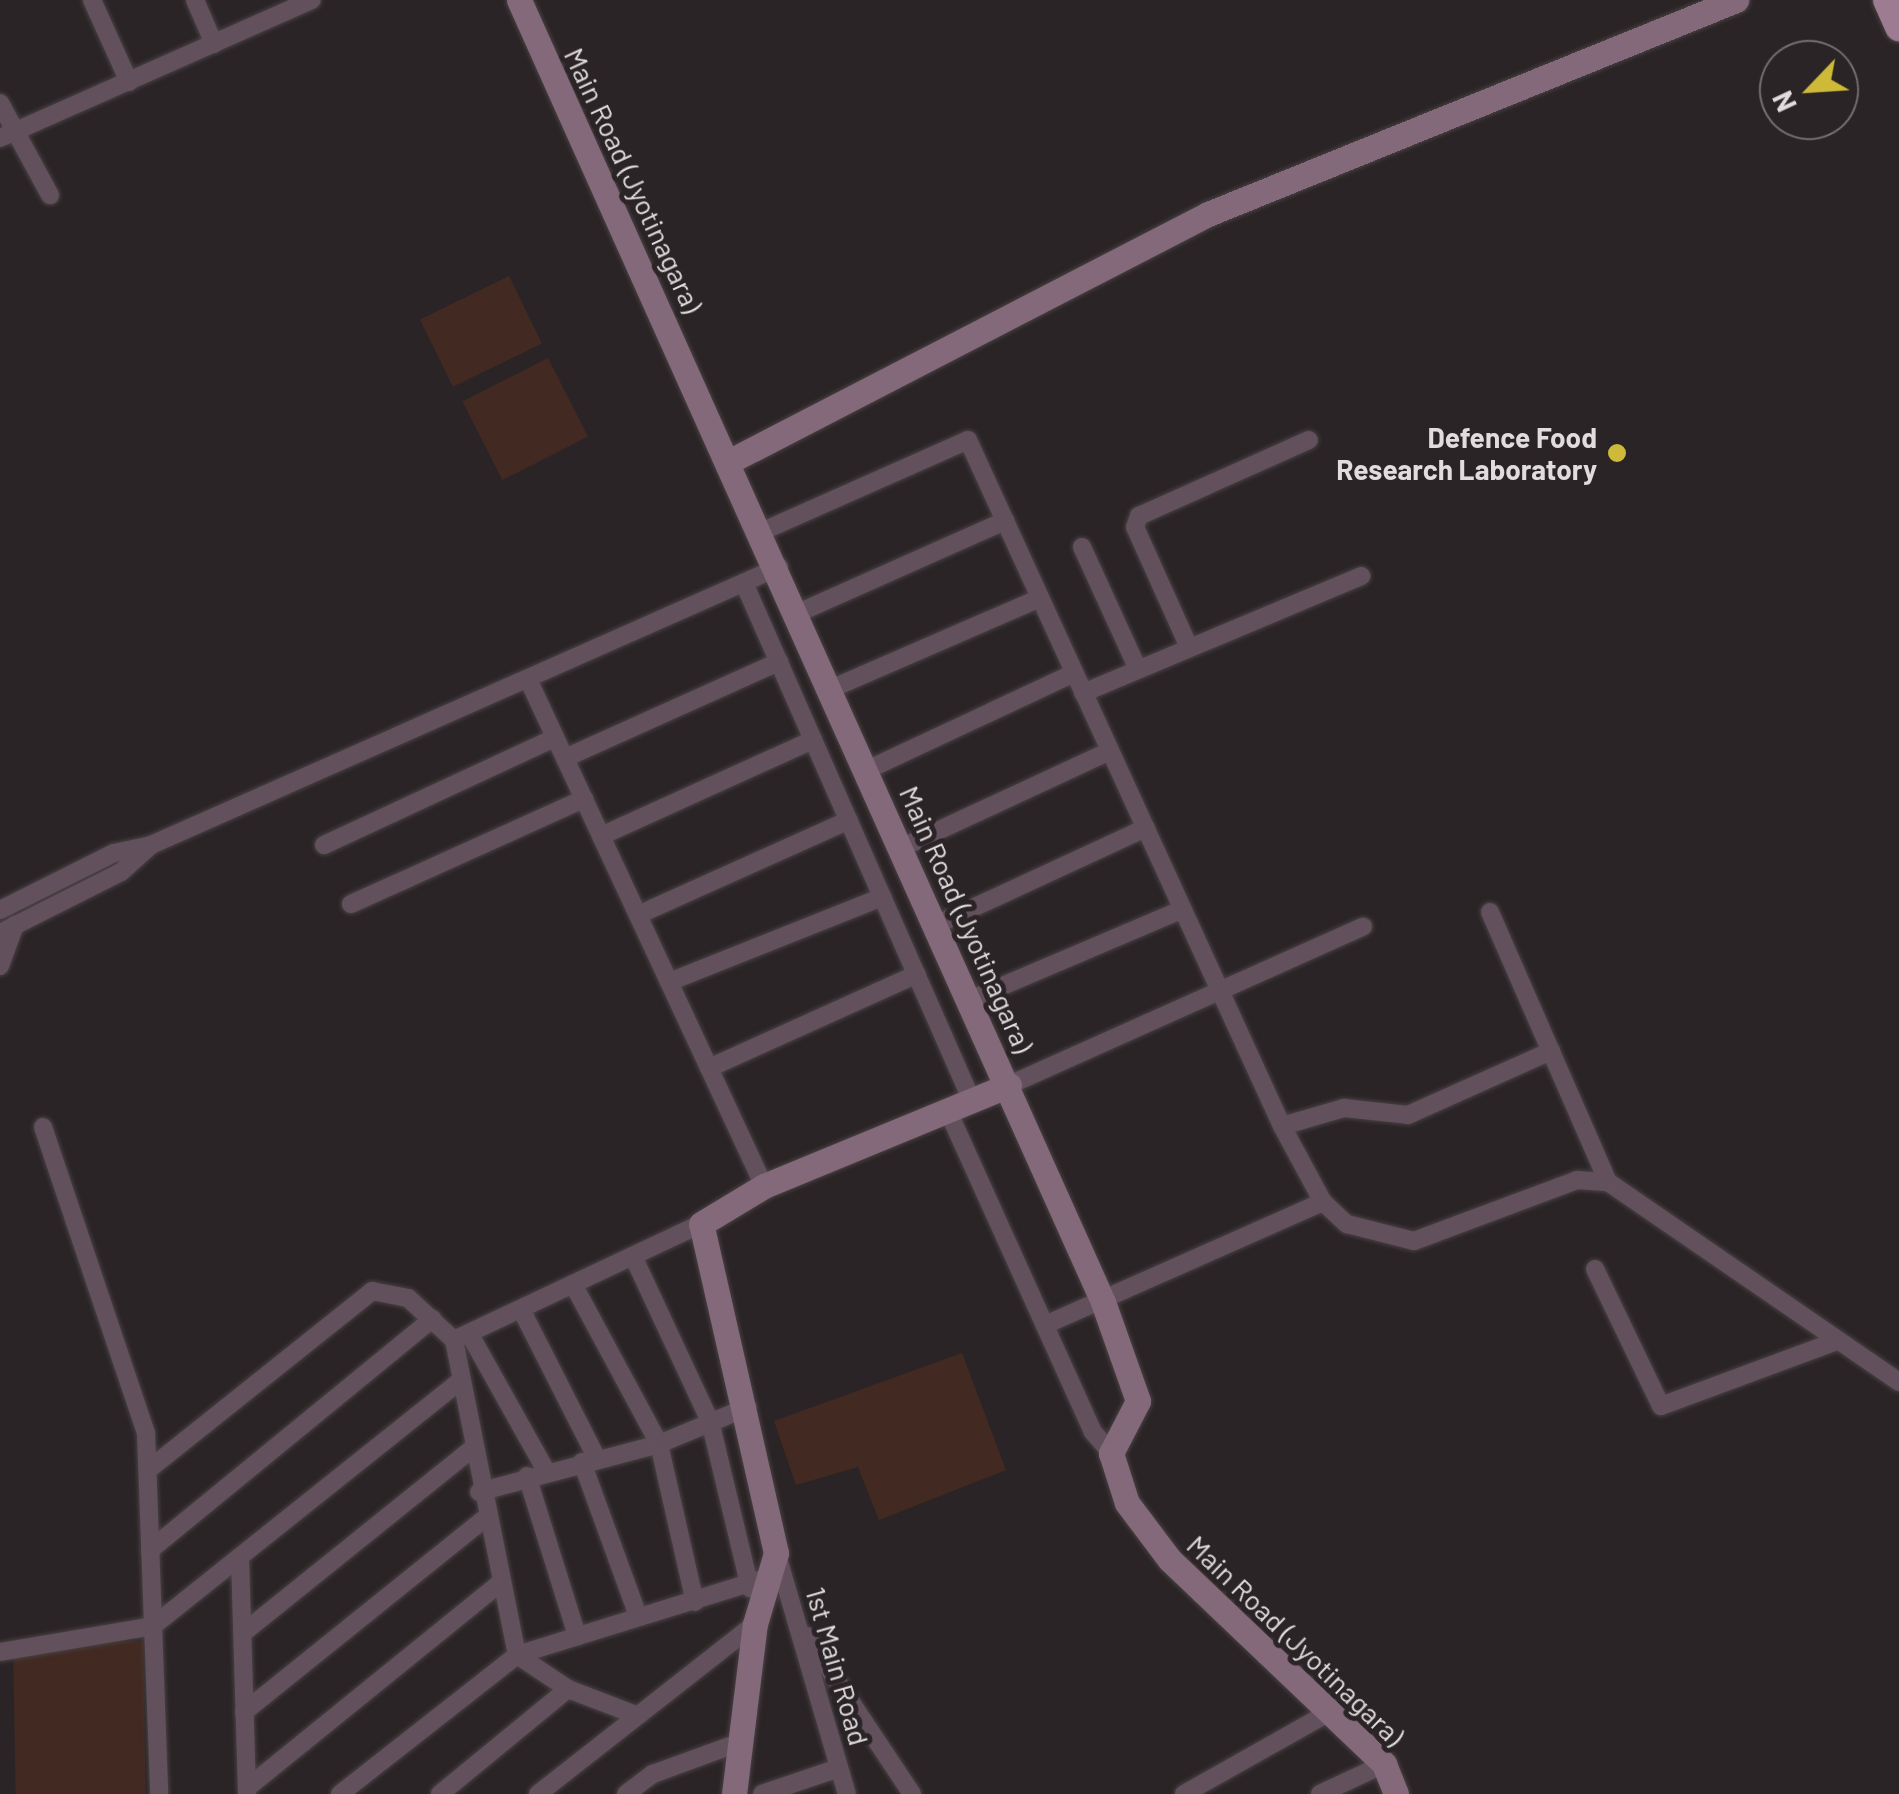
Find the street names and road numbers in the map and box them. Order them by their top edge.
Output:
street label: Main Road (Jyotinagara) [558,42,710,318]
street label: Main Road (Jyotinagara) [893,780,1041,1058]
street label: Main Road (Jyotinagara) [1181,1528,1411,1752]
street label: 1st Main Road [799,1583,877,1749]

